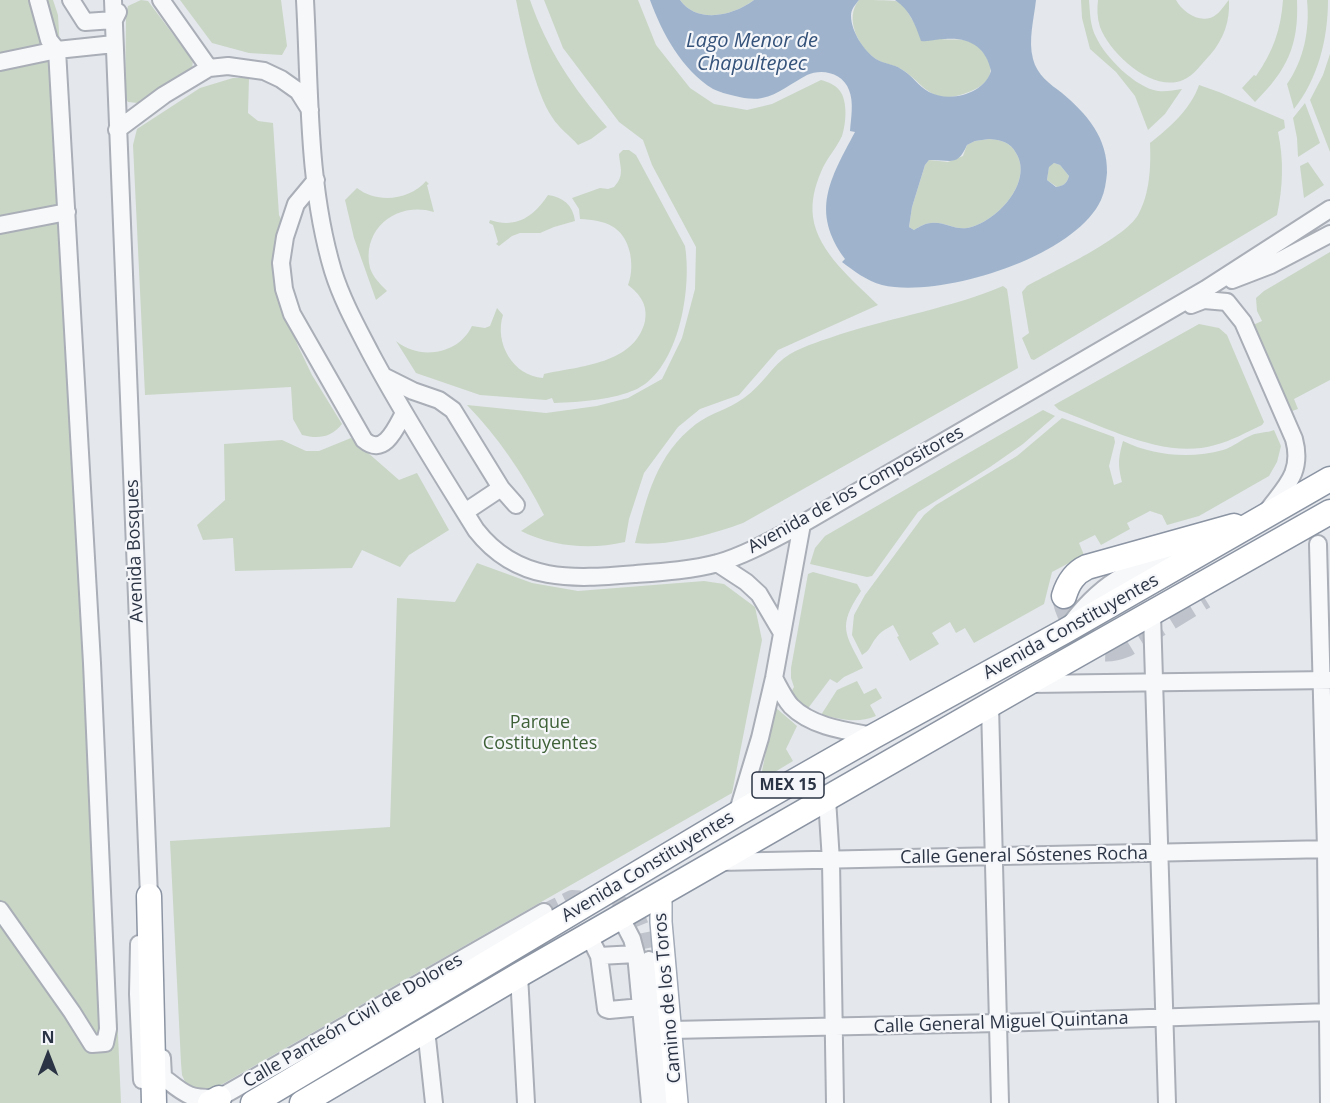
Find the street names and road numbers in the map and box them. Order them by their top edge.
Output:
street label: Avenida de los Compositores [744,422,968,558]
street label: Avenida Bosques [122,479,148,623]
street label: Avenida Constituyentes [980,570,1162,684]
road number: MEX 15 [752,772,824,798]
street label: Avenida Constituyentes [558,807,738,927]
street label: Calle General Sóstenes Rocha [900,843,1148,869]
street label: Camino de los Toros [650,912,686,1084]
street label: Calle Panteón Civil de Dolores [239,949,467,1093]
street label: Calle General Miguel Quintana [873,1008,1129,1038]

